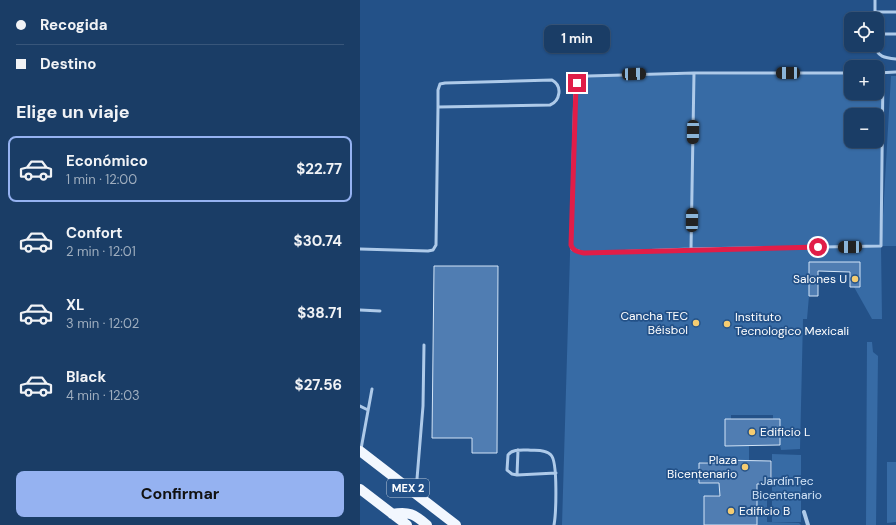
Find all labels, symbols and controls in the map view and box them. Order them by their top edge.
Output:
map controls [844,12,884,148]
button: locate [844,12,884,52]
text: Recogida [40,15,107,35]
callout: 1 min [544,25,610,53]
text: 1 min [561,30,593,47]
text: Destino [40,54,96,74]
button: + [844,60,884,100]
car [776,67,800,79]
car [622,68,646,80]
route end [568,74,586,92]
text: Elige un viaje [16,100,130,124]
button: − [844,108,884,148]
car [687,120,699,144]
icon: car [18,151,54,187]
text: Económico [66,151,148,171]
text: $22.77 [296,159,342,179]
text: 1 min · 12:00 [66,171,137,188]
car [686,208,698,232]
icon: car [18,223,54,259]
text: Confort [66,223,123,243]
text: $30.74 [294,231,342,251]
route start [809,238,827,256]
car [838,241,862,253]
text: 2 min · 12:01 [66,243,136,260]
place label: Salones U [793,271,847,287]
marker: Salones U [850,274,860,284]
icon: car [18,295,54,331]
text: XL [66,295,84,315]
text: $38.71 [297,303,342,323]
place label: Cancha TEC Béisbol [620,308,688,338]
place label: Instituto Tecnologico Mexicali [735,309,849,339]
text: 3 min · 12:02 [66,315,139,332]
marker: Cancha TEC Béisbol [691,318,701,328]
marker: Instituto Tecnologico Mexicali [722,319,732,329]
icon: car [18,367,54,403]
text: Black [66,367,106,387]
text: $27.56 [295,375,342,395]
text: 4 min · 12:03 [66,387,140,404]
place label: Edificio L [760,424,810,440]
marker: Edificio L [747,427,757,437]
place label: Plaza Bicentenario [667,452,737,482]
marker: Plaza Bicentenario [740,462,750,472]
button: Confirmar [16,471,344,517]
park label: JardínTec Bicentenario [752,473,822,503]
road number: MEX 2 [387,479,429,497]
place label: Edificio B [739,503,790,519]
marker: Edificio B [726,506,736,516]

